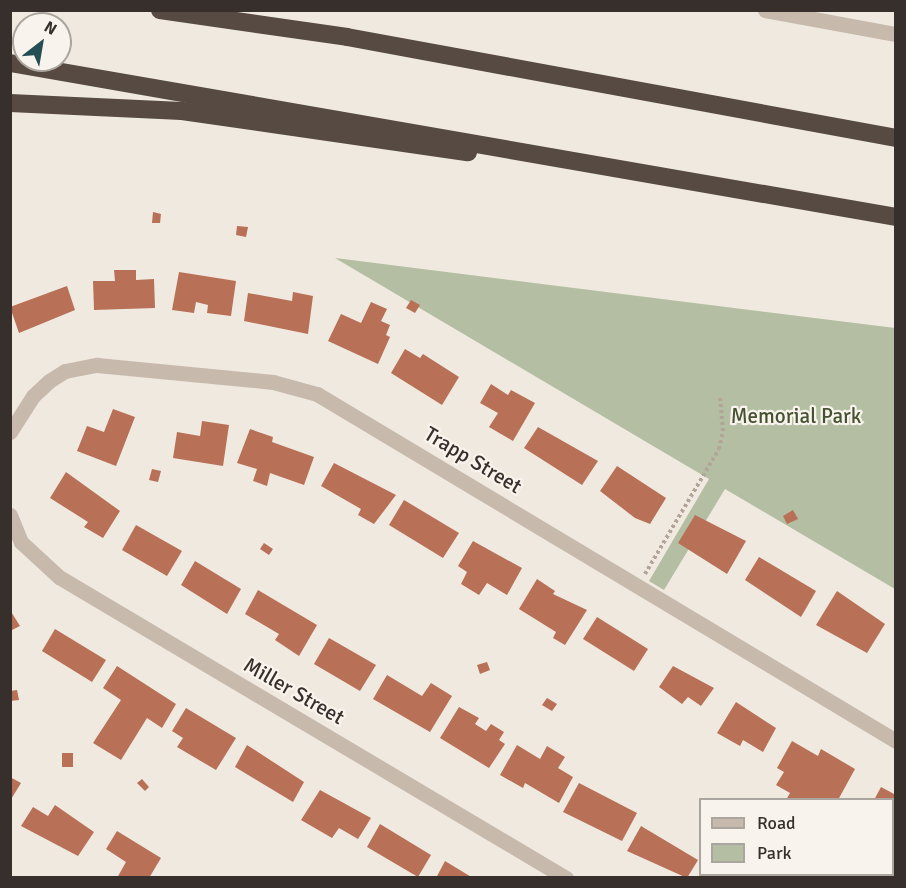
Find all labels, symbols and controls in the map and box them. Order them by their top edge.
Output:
north arrow [12,12,72,72]
text: N [40,17,60,40]
park label: Memorial Park [731,403,861,429]
street label: Trapp Street [420,421,526,499]
street label: Miller Street [239,652,349,730]
legend [699,798,894,876]
text: Road [757,812,796,834]
text: Park [757,842,792,864]

